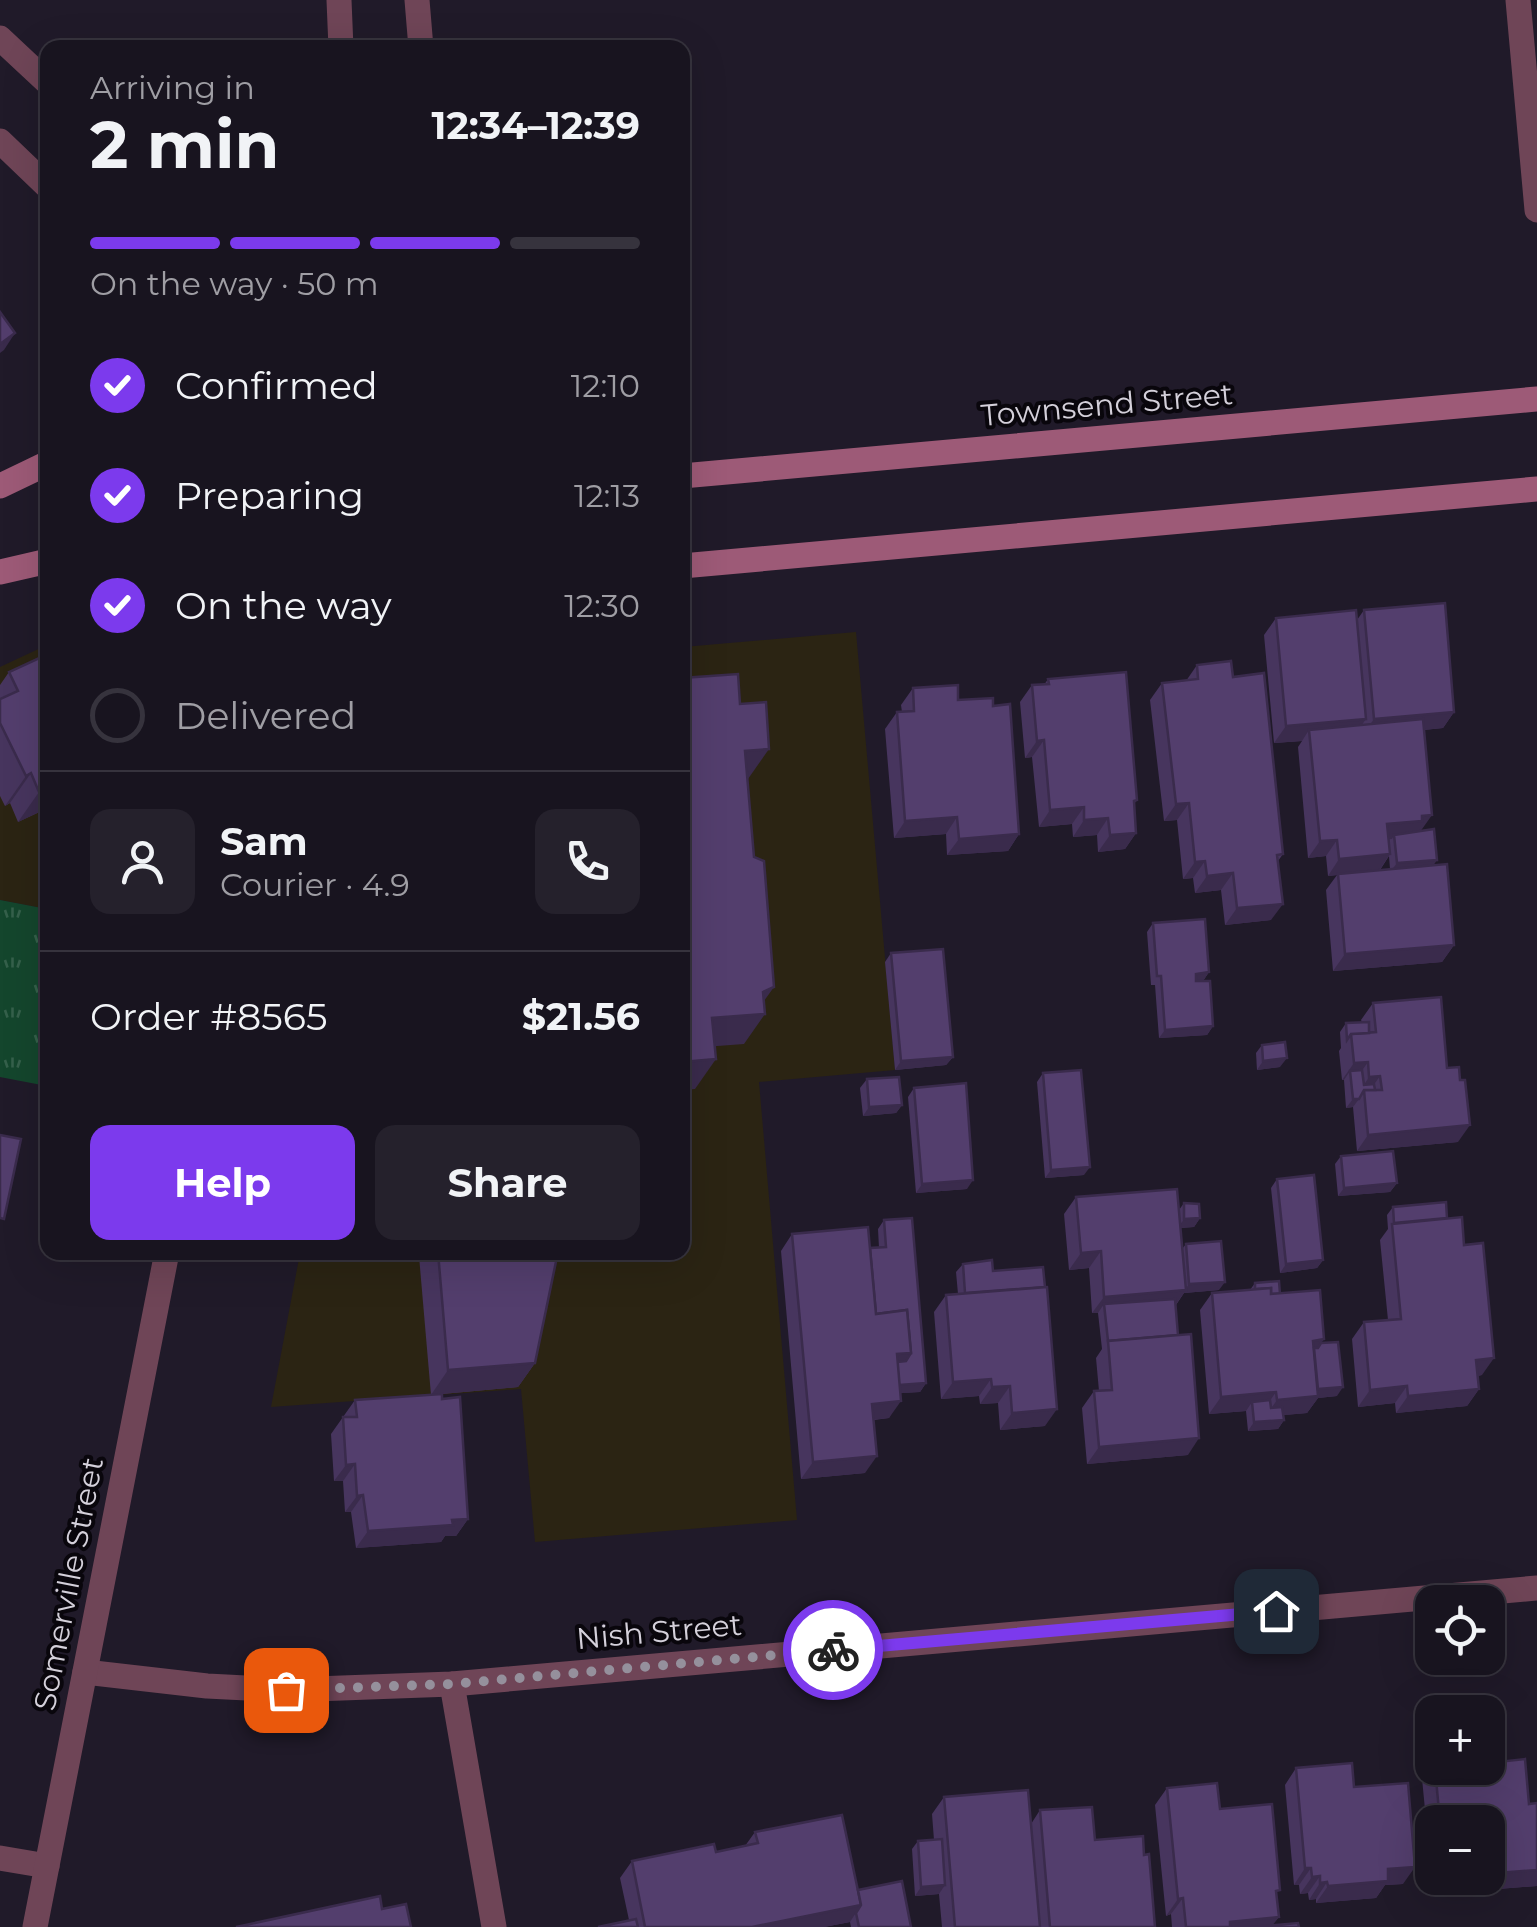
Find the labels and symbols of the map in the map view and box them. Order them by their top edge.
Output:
street label: Townsend Street [980,375,1234,434]
street label: Somerville Street [26,1454,111,1713]
pin [1234,1569,1319,1654]
courier [783,1600,883,1700]
street label: Nish Street [575,1606,743,1657]
pin [244,1648,329,1733]

